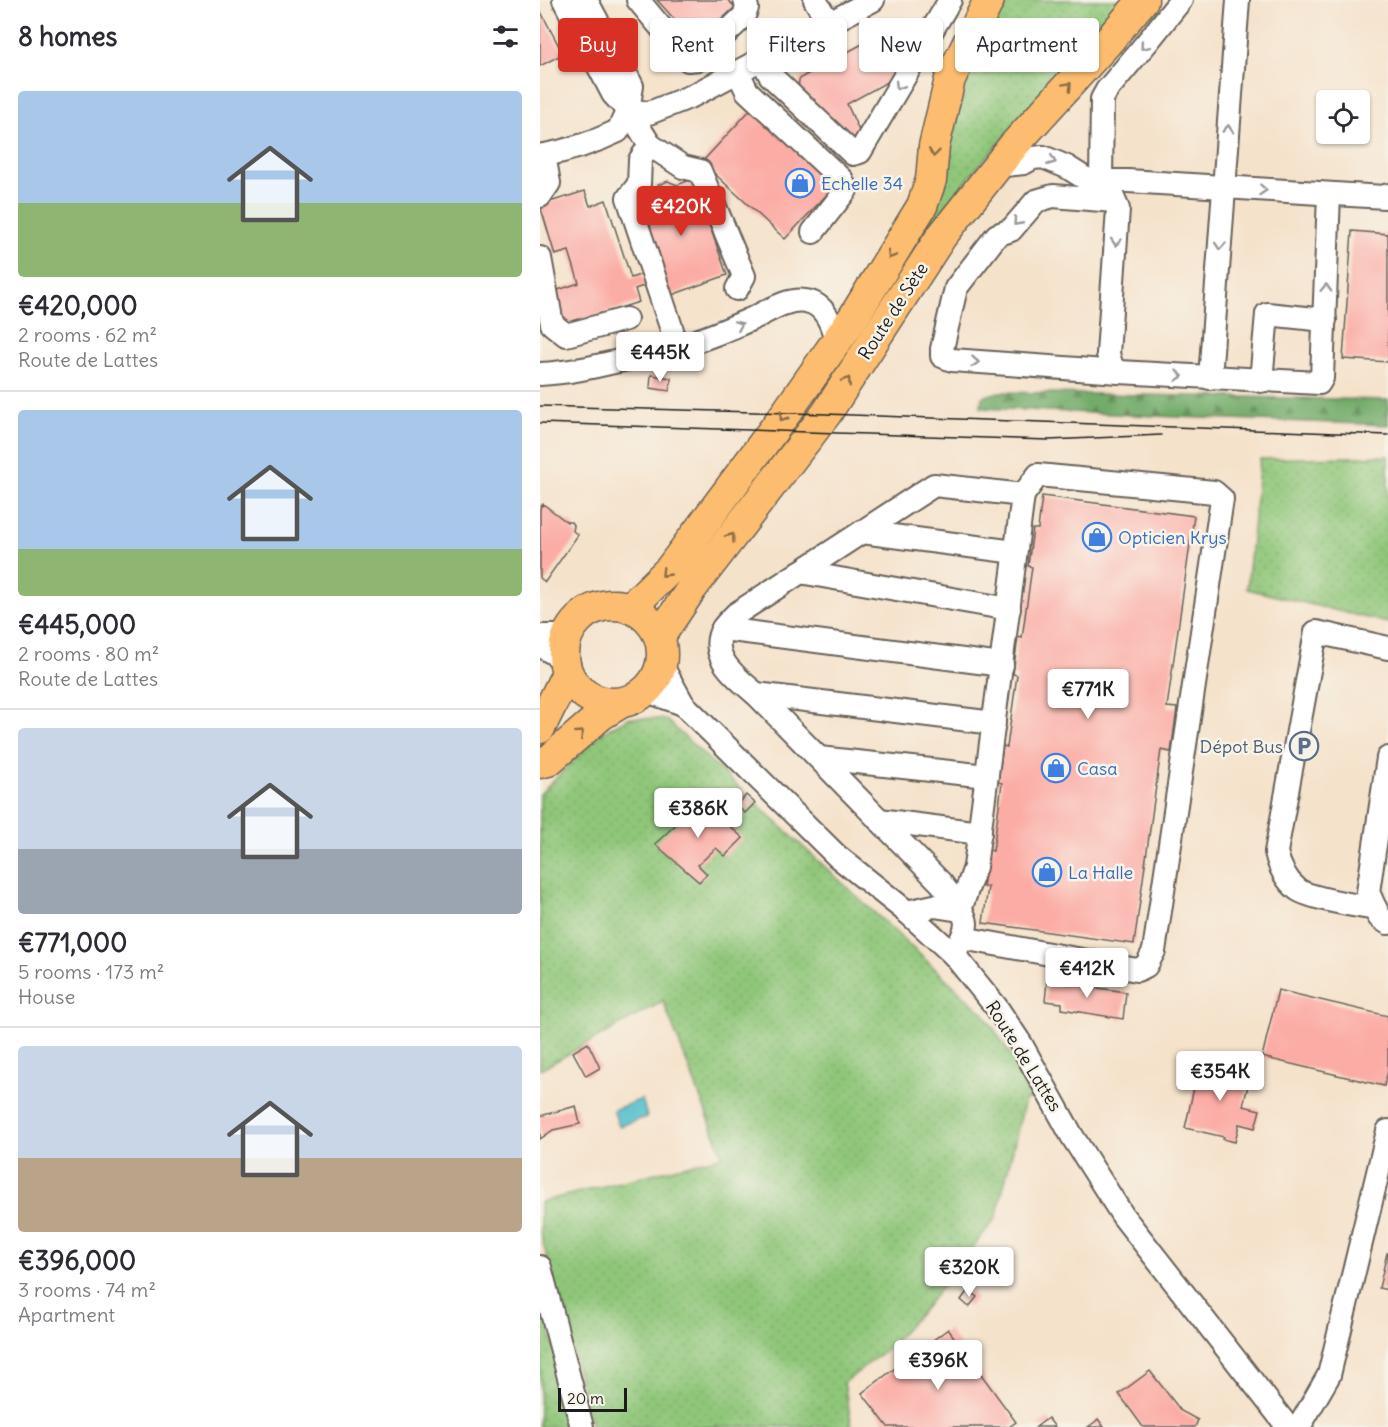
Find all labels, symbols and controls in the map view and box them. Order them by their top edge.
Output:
chip: Buy [558,18,638,72]
chip: Rent [650,18,735,72]
chip: Filters [747,18,847,72]
chip: New [859,18,943,72]
chip: Apartment [955,18,1099,72]
text: 8 homes [18,20,117,53]
icon: filters [489,20,522,53]
one-way arrow [1141,39,1152,50]
one-way arrow [894,80,906,90]
one-way arrow [1061,82,1072,93]
map controls [1316,90,1370,144]
button: locate [1316,90,1370,144]
one-way arrow [1222,124,1235,133]
icon: home [216,130,324,238]
one-way arrow [928,148,941,157]
one-way arrow [1046,154,1057,166]
shop icon: Echelle 34 [784,167,816,199]
place label: Echelle 34 [821,172,903,195]
one-way arrow [1259,183,1268,196]
pin: €420K [639,186,723,237]
text: €420K [651,193,711,218]
one-way arrow [1013,215,1024,226]
one-way arrow [1110,237,1123,246]
one-way arrow [1214,241,1227,250]
one-way arrow [888,249,899,260]
street label: Route de Sète [853,258,933,364]
one-way arrow [1319,283,1332,292]
text: €420,000 [18,289,138,322]
one-way arrow [732,320,743,332]
text: 2 rooms · 62 m² [18,322,157,347]
pin: €445K [618,332,702,383]
text: €445K [630,339,690,364]
text: Route de Lattes [18,347,158,372]
one-way arrow [971,355,980,368]
one-way arrow [1175,369,1184,382]
one-way arrow [840,377,851,388]
one-way arrow [779,411,790,422]
icon: home [216,449,324,557]
shop icon: Opticien Krys [1081,521,1113,553]
place label: Opticien Krys [1118,526,1227,549]
one-way arrow [724,533,735,544]
one-way arrow [661,566,672,576]
text: €445,000 [18,608,136,641]
text: 2 rooms · 80 m² [18,641,159,666]
text: Route de Lattes [18,666,158,691]
pin: €771K [1046,669,1130,720]
text: €771K [1062,676,1114,701]
one-way arrow [573,730,584,741]
parking icon: Dépot Bus [1288,730,1320,762]
place label: Dépot Bus [1199,735,1283,758]
shop icon: Casa [1040,752,1072,784]
place label: Casa [1077,757,1117,780]
icon: home [216,767,324,875]
pin: €386K [656,788,740,839]
text: €386K [668,795,728,820]
shop icon: La Halle [1031,856,1063,888]
place label: La Halle [1068,861,1133,884]
text: €771,000 [18,926,127,959]
pin: €412K [1045,948,1129,999]
text: €412K [1059,955,1115,980]
text: 5 rooms · 173 m² [18,959,164,984]
text: House [18,984,75,1009]
street label: Route de Lattes [981,996,1067,1116]
pin: €354K [1178,1051,1262,1102]
text: €354K [1190,1058,1250,1083]
icon: home [216,1085,324,1193]
text: €396,000 [18,1244,136,1277]
pin: €320K [927,1247,1011,1298]
text: €320K [939,1254,999,1279]
text: 3 rooms · 74 m² [18,1277,156,1302]
text: Apartment [18,1302,115,1327]
pin: €396K [896,1340,980,1391]
text: €396K [908,1347,968,1372]
scale bar [558,1385,627,1412]
text: 20 m [567,1388,604,1408]

